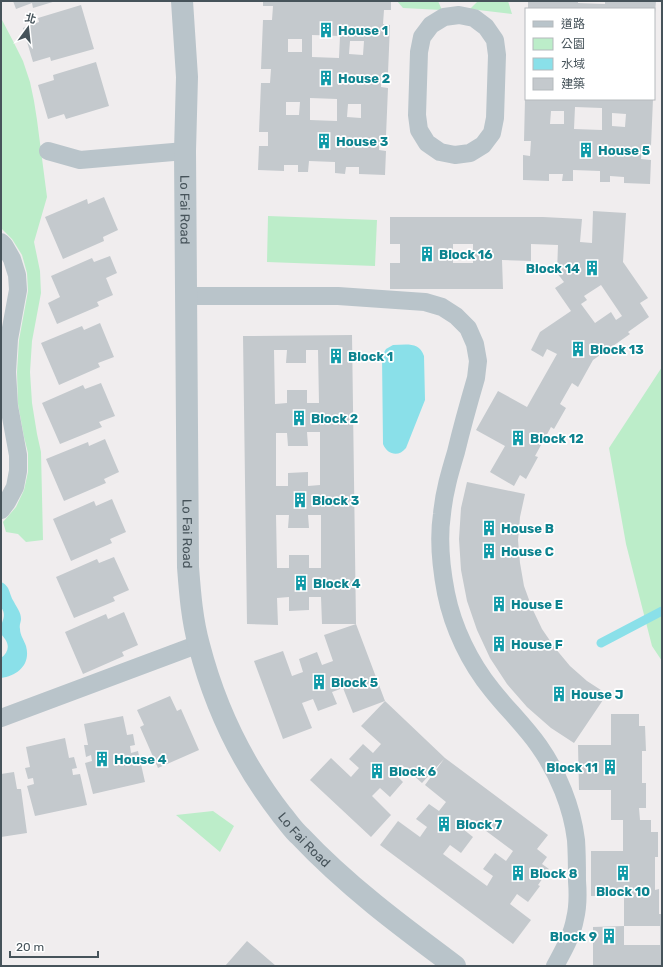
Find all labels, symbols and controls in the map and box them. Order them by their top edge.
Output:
north arrow [8,8,48,48]
legend [525,8,655,100]
text: 北 [23,11,37,27]
text: 道路 [561,17,585,31]
building icon: House 1 [317,21,335,39]
place label: House 1 [338,23,388,38]
text: 公園 [561,37,585,51]
text: 水域 [561,57,585,71]
building icon: House 2 [317,69,335,87]
place label: House 2 [338,71,390,86]
text: 建築 [561,77,585,91]
building icon: House 3 [315,132,333,150]
place label: House 3 [336,134,389,149]
building icon: House 5 [577,141,595,159]
place label: House 5 [598,143,650,158]
street label: Lo Fai Road [178,175,193,245]
building icon: Block 16 [418,245,436,263]
place label: Block 16 [439,247,493,262]
building icon: Block 14 [583,259,601,277]
place label: Block 14 [526,261,580,276]
building icon: Block 13 [569,340,587,358]
place label: Block 13 [590,342,644,357]
building icon: Block 1 [327,347,345,365]
place label: Block 1 [348,349,393,364]
building icon: Block 2 [290,409,308,427]
place label: Block 2 [311,411,358,426]
building icon: Block 12 [509,429,527,447]
place label: Block 12 [530,431,584,446]
building icon: Block 3 [291,491,309,509]
place label: Block 3 [312,493,360,508]
street label: Lo Fai Road [180,499,196,569]
building icon: House B [480,519,498,537]
place label: House B [501,521,554,536]
building icon: House C [480,542,498,560]
place label: House C [501,544,554,559]
building icon: Block 4 [292,574,310,592]
place label: Block 4 [313,576,361,591]
building icon: House E [490,595,508,613]
place label: House E [511,597,563,612]
building icon: House F [490,635,508,653]
place label: House F [511,637,563,652]
building icon: Block 5 [310,673,328,691]
place label: Block 5 [331,675,378,690]
building icon: House J [550,685,568,703]
place label: House J [571,687,623,702]
building icon: House 4 [93,750,111,768]
place label: House 4 [114,752,167,767]
building icon: Block 11 [601,758,619,776]
place label: Block 11 [546,760,598,775]
building icon: Block 6 [368,762,386,780]
place label: Block 6 [389,764,437,779]
street label: Lo Fai Road [275,809,334,870]
building icon: Block 7 [435,815,453,833]
place label: Block 7 [456,817,503,832]
building icon: Block 8 [509,864,527,882]
building icon: Block 10 [614,864,632,882]
place label: Block 8 [530,866,578,881]
place label: Block 10 [596,884,650,899]
building icon: Block 9 [600,927,618,945]
place label: Block 9 [550,929,597,944]
scale bar [10,933,98,959]
text: 20 m [16,940,44,954]

